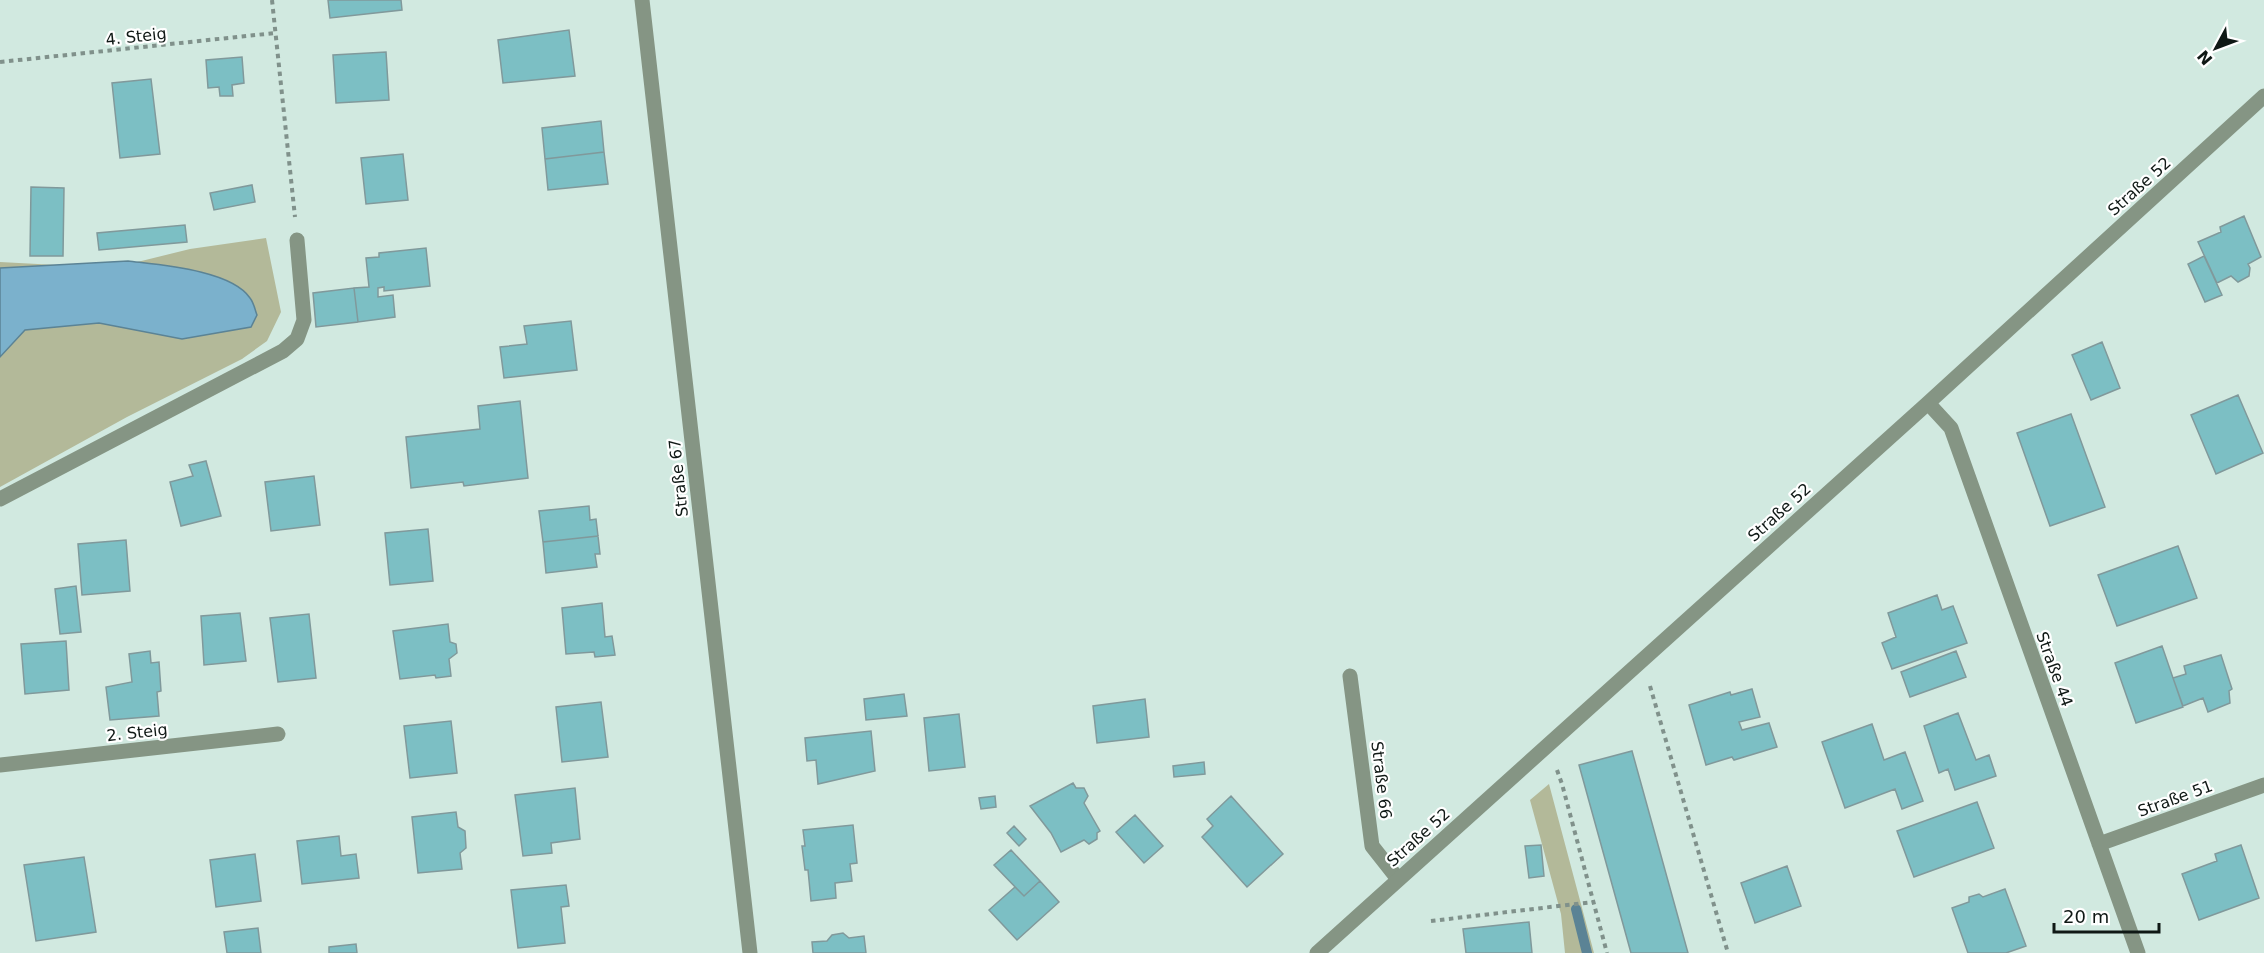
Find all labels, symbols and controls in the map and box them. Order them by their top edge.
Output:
north arrow [2186,18,2246,78]
street label: 4. Steig [105,24,167,49]
text: N [2193,46,2217,69]
street label: Straße 52 [2104,153,2175,220]
street label: Straße 67 [665,438,692,518]
street label: Straße 52 [1744,479,1815,546]
street label: Straße 44 [2032,629,2077,709]
street label: 2. Steig [106,720,168,745]
street label: Straße 66 [1367,740,1396,820]
street label: Straße 51 [2135,776,2215,821]
street label: Straße 52 [1383,804,1454,871]
scale bar [2054,896,2159,934]
text: 20 m [2063,906,2109,927]

